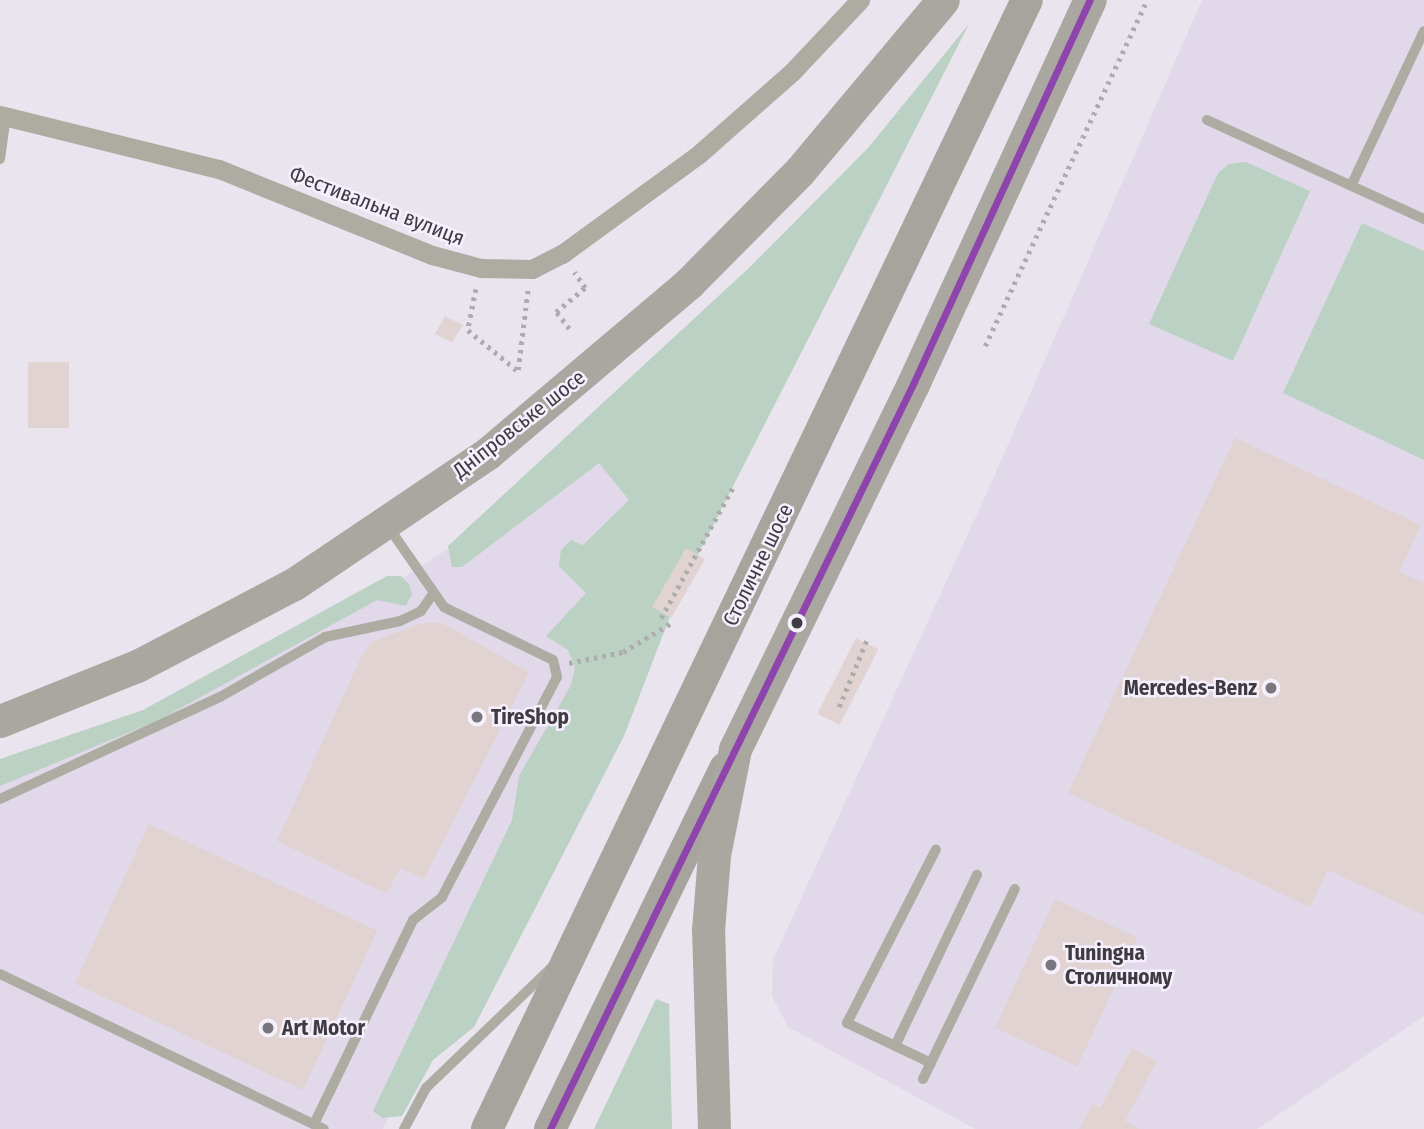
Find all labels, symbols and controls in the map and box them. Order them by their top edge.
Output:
street label: Фестивальна вулиця [286,161,468,251]
street label: Дніпровське шосе [448,365,590,483]
street label: Столичне шосе [718,500,798,630]
unlabelled marker [790,616,804,630]
place label: Mercedes-Benz [1124,675,1257,701]
marker: Mercedes-Benz [1263,680,1279,696]
place label: TireShop [491,704,569,730]
marker: TireShop [469,709,485,725]
place label: Tuningна Столичному [1065,940,1172,990]
marker: Tuningна Столичному [1043,957,1059,973]
place label: Art Motor [282,1015,365,1041]
marker: Art Motor [260,1020,276,1036]

